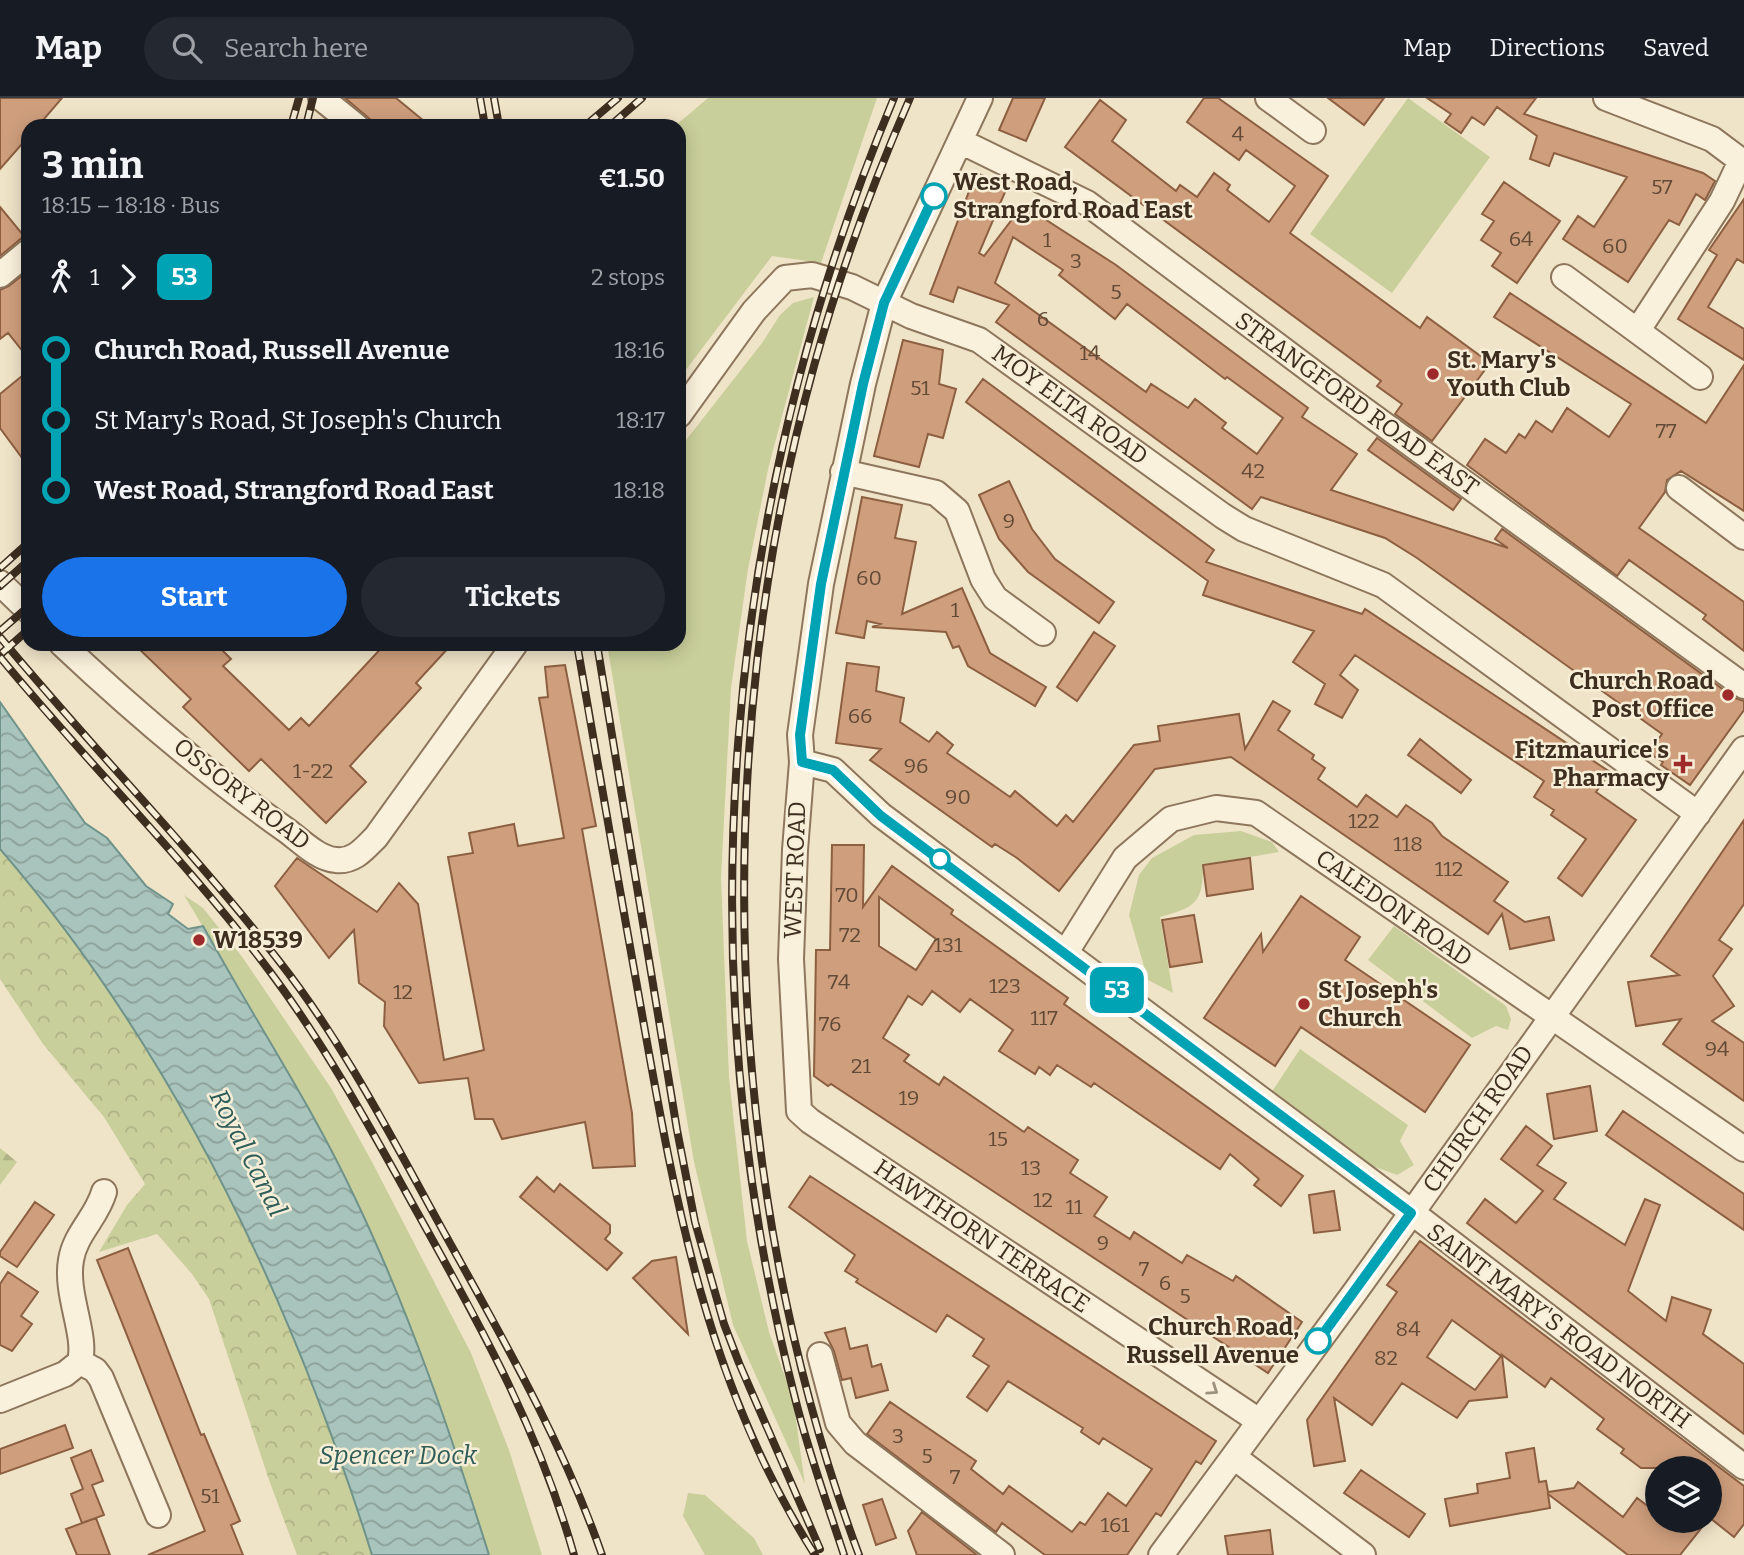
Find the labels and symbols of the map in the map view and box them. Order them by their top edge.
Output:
house number: 4 [1232,121,1244,147]
place label: West Road, Strangford Road East [953,168,1193,224]
house number: 57 [1651,174,1673,200]
marker: West Road, Strangford Road East [921,183,947,209]
house number: 64 [1509,226,1533,252]
house number: 1 [1043,227,1052,253]
house number: 60 [1602,233,1628,259]
house number: 3 [1070,248,1082,274]
house number: 5 [1110,279,1122,305]
house number: 6 [1037,306,1049,332]
street label: STRANGFORD ROAD EAST [1230,306,1484,502]
street label: MOY ELTA ROAD [987,339,1153,471]
house number: 14 [1080,340,1100,366]
place label: St. Mary's Youth Club [1447,346,1570,402]
marker: St. Mary's Youth Club [1425,366,1441,382]
house number: 51 [910,375,930,401]
house number: 77 [1655,418,1677,444]
house number: 42 [1241,458,1265,484]
house number: 9 [1003,508,1015,534]
house number: 60 [856,565,882,591]
house number: 1 [951,597,960,623]
place label: Church Road Post Office [1569,667,1714,723]
marker: Church Road Post Office [1720,687,1736,703]
house number: 66 [848,703,872,729]
street label: OSSORY ROAD [168,732,316,856]
place label: Fitzmaurice's Pharmacy [1515,736,1670,792]
house number: 96 [904,753,928,779]
marker: Fitzmaurice's Pharmacy [1675,756,1691,772]
house number: 1-22 [293,758,333,784]
house number: 90 [945,784,971,810]
street label: WEST ROAD [779,801,811,939]
house number: 122 [1348,808,1380,834]
house number: 118 [1393,831,1423,857]
street label: CALEDON ROAD [1311,844,1477,972]
unlabelled marker [930,849,950,869]
house number: 112 [1435,856,1463,882]
house number: 70 [835,882,859,908]
house number: 72 [839,922,861,948]
place label: W18539 [213,926,303,954]
marker: W18539 [191,932,207,948]
house number: 131 [933,932,963,958]
line badge: 53 [1086,967,1148,1013]
house number: 74 [828,969,850,995]
house number: 123 [989,973,1021,999]
place label: St Joseph's Church [1318,976,1438,1032]
house number: 12 [393,979,413,1005]
marker: St Joseph's Church [1296,996,1312,1012]
house number: 117 [1030,1005,1058,1031]
house number: 76 [819,1011,841,1037]
house number: 94 [1705,1036,1729,1062]
street label: CHURCH ROAD [1417,1040,1539,1198]
house number: 21 [851,1053,871,1079]
water label: Royal Canal [203,1084,293,1222]
house number: 19 [899,1085,919,1111]
house number: 15 [988,1126,1008,1152]
street label: HAWTHORN TERRACE [869,1153,1095,1319]
house number: 13 [1021,1155,1041,1181]
house number: 12 [1033,1187,1053,1213]
house number: 11 [1065,1194,1083,1220]
street label: SAINT MARY'S ROAD NORTH [1422,1218,1696,1434]
house number: 9 [1097,1230,1109,1256]
house number: 7 [1139,1256,1150,1282]
house number: 6 [1159,1270,1171,1296]
house number: 5 [1179,1283,1191,1309]
place label: Church Road, Russell Avenue [1126,1313,1299,1369]
house number: 84 [1396,1316,1420,1342]
marker: Church Road, Russell Avenue [1305,1328,1331,1354]
house number: 82 [1374,1345,1398,1371]
one-way arrow [1205,1382,1218,1394]
house number: 3 [892,1423,904,1449]
water label: Spencer Dock [319,1440,478,1471]
house number: 5 [921,1443,933,1469]
house number: 7 [950,1464,961,1490]
house number: 51 [200,1483,220,1509]
house number: 161 [1100,1512,1130,1538]

